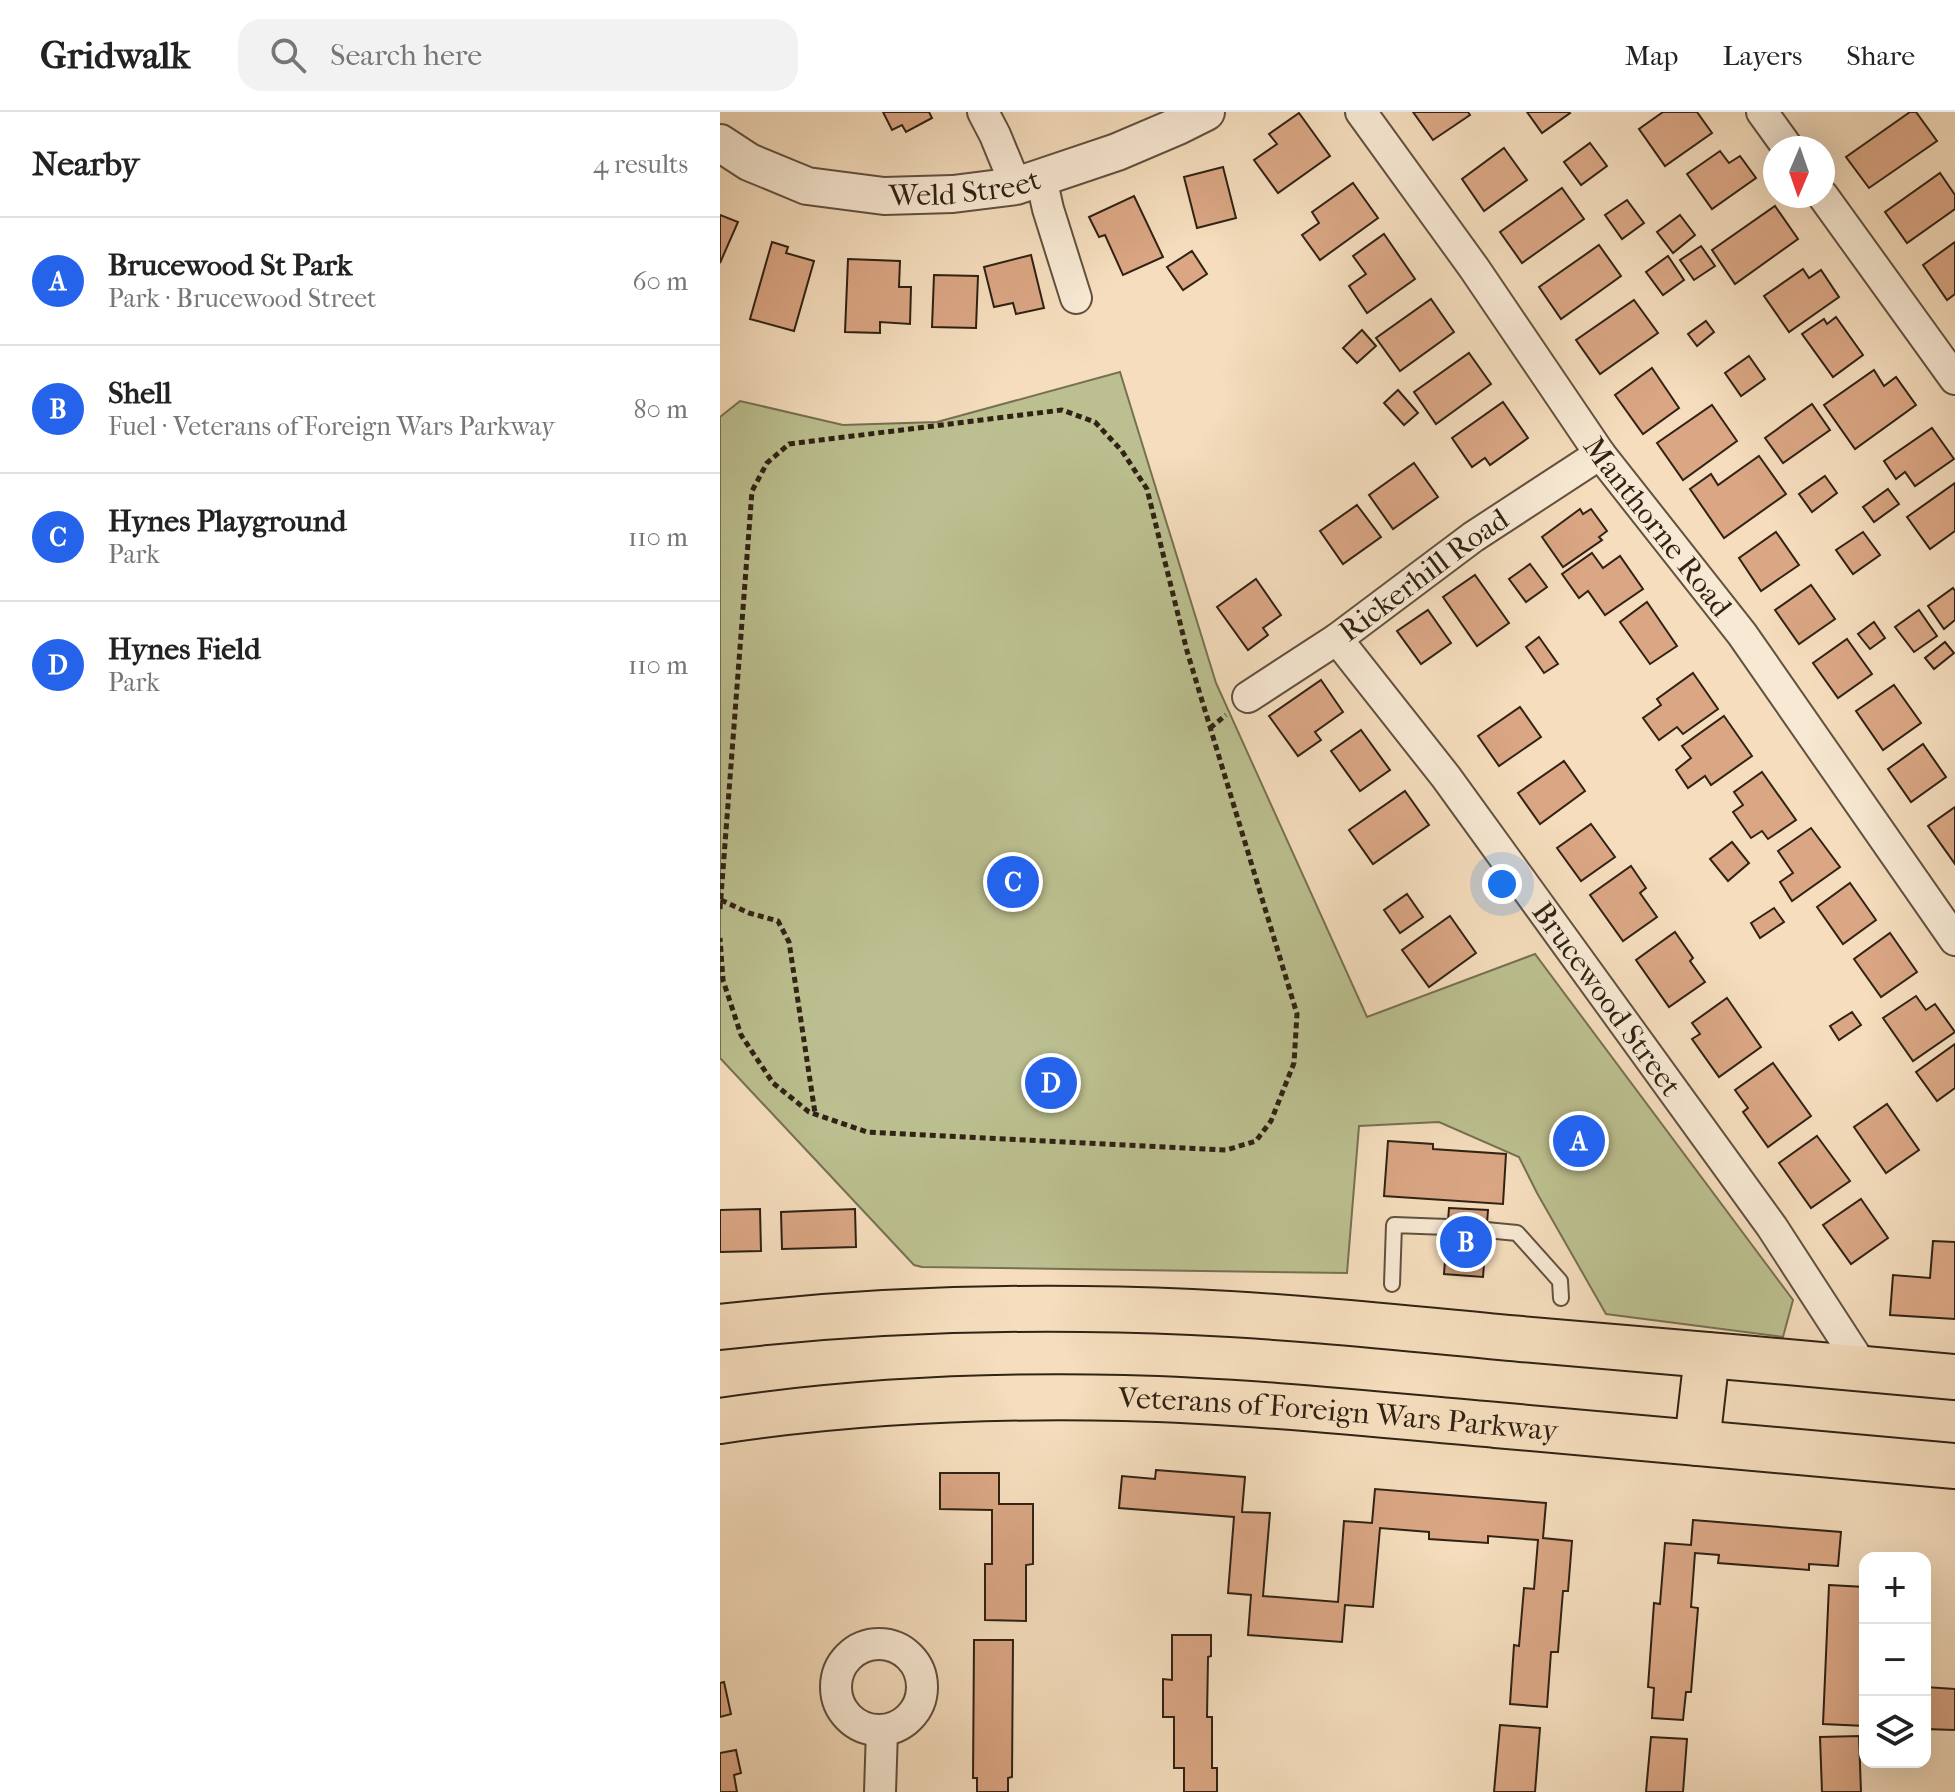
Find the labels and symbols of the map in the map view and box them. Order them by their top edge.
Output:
north arrow [1763,136,1835,208]
street label: Weld Street [887,162,1045,213]
street label: Manthorne Road [1576,430,1739,624]
street label: Rickerhill Road [1332,501,1515,649]
pin: C [987,852,1039,912]
your location [1482,864,1522,904]
street label: Brucewood Street [1525,895,1689,1103]
pin: D [1025,1053,1077,1113]
pin: A [1553,1111,1605,1171]
pin: B [1440,1212,1492,1272]
street label: Veterans of Foreign Wars Parkway [1117,1380,1561,1448]

